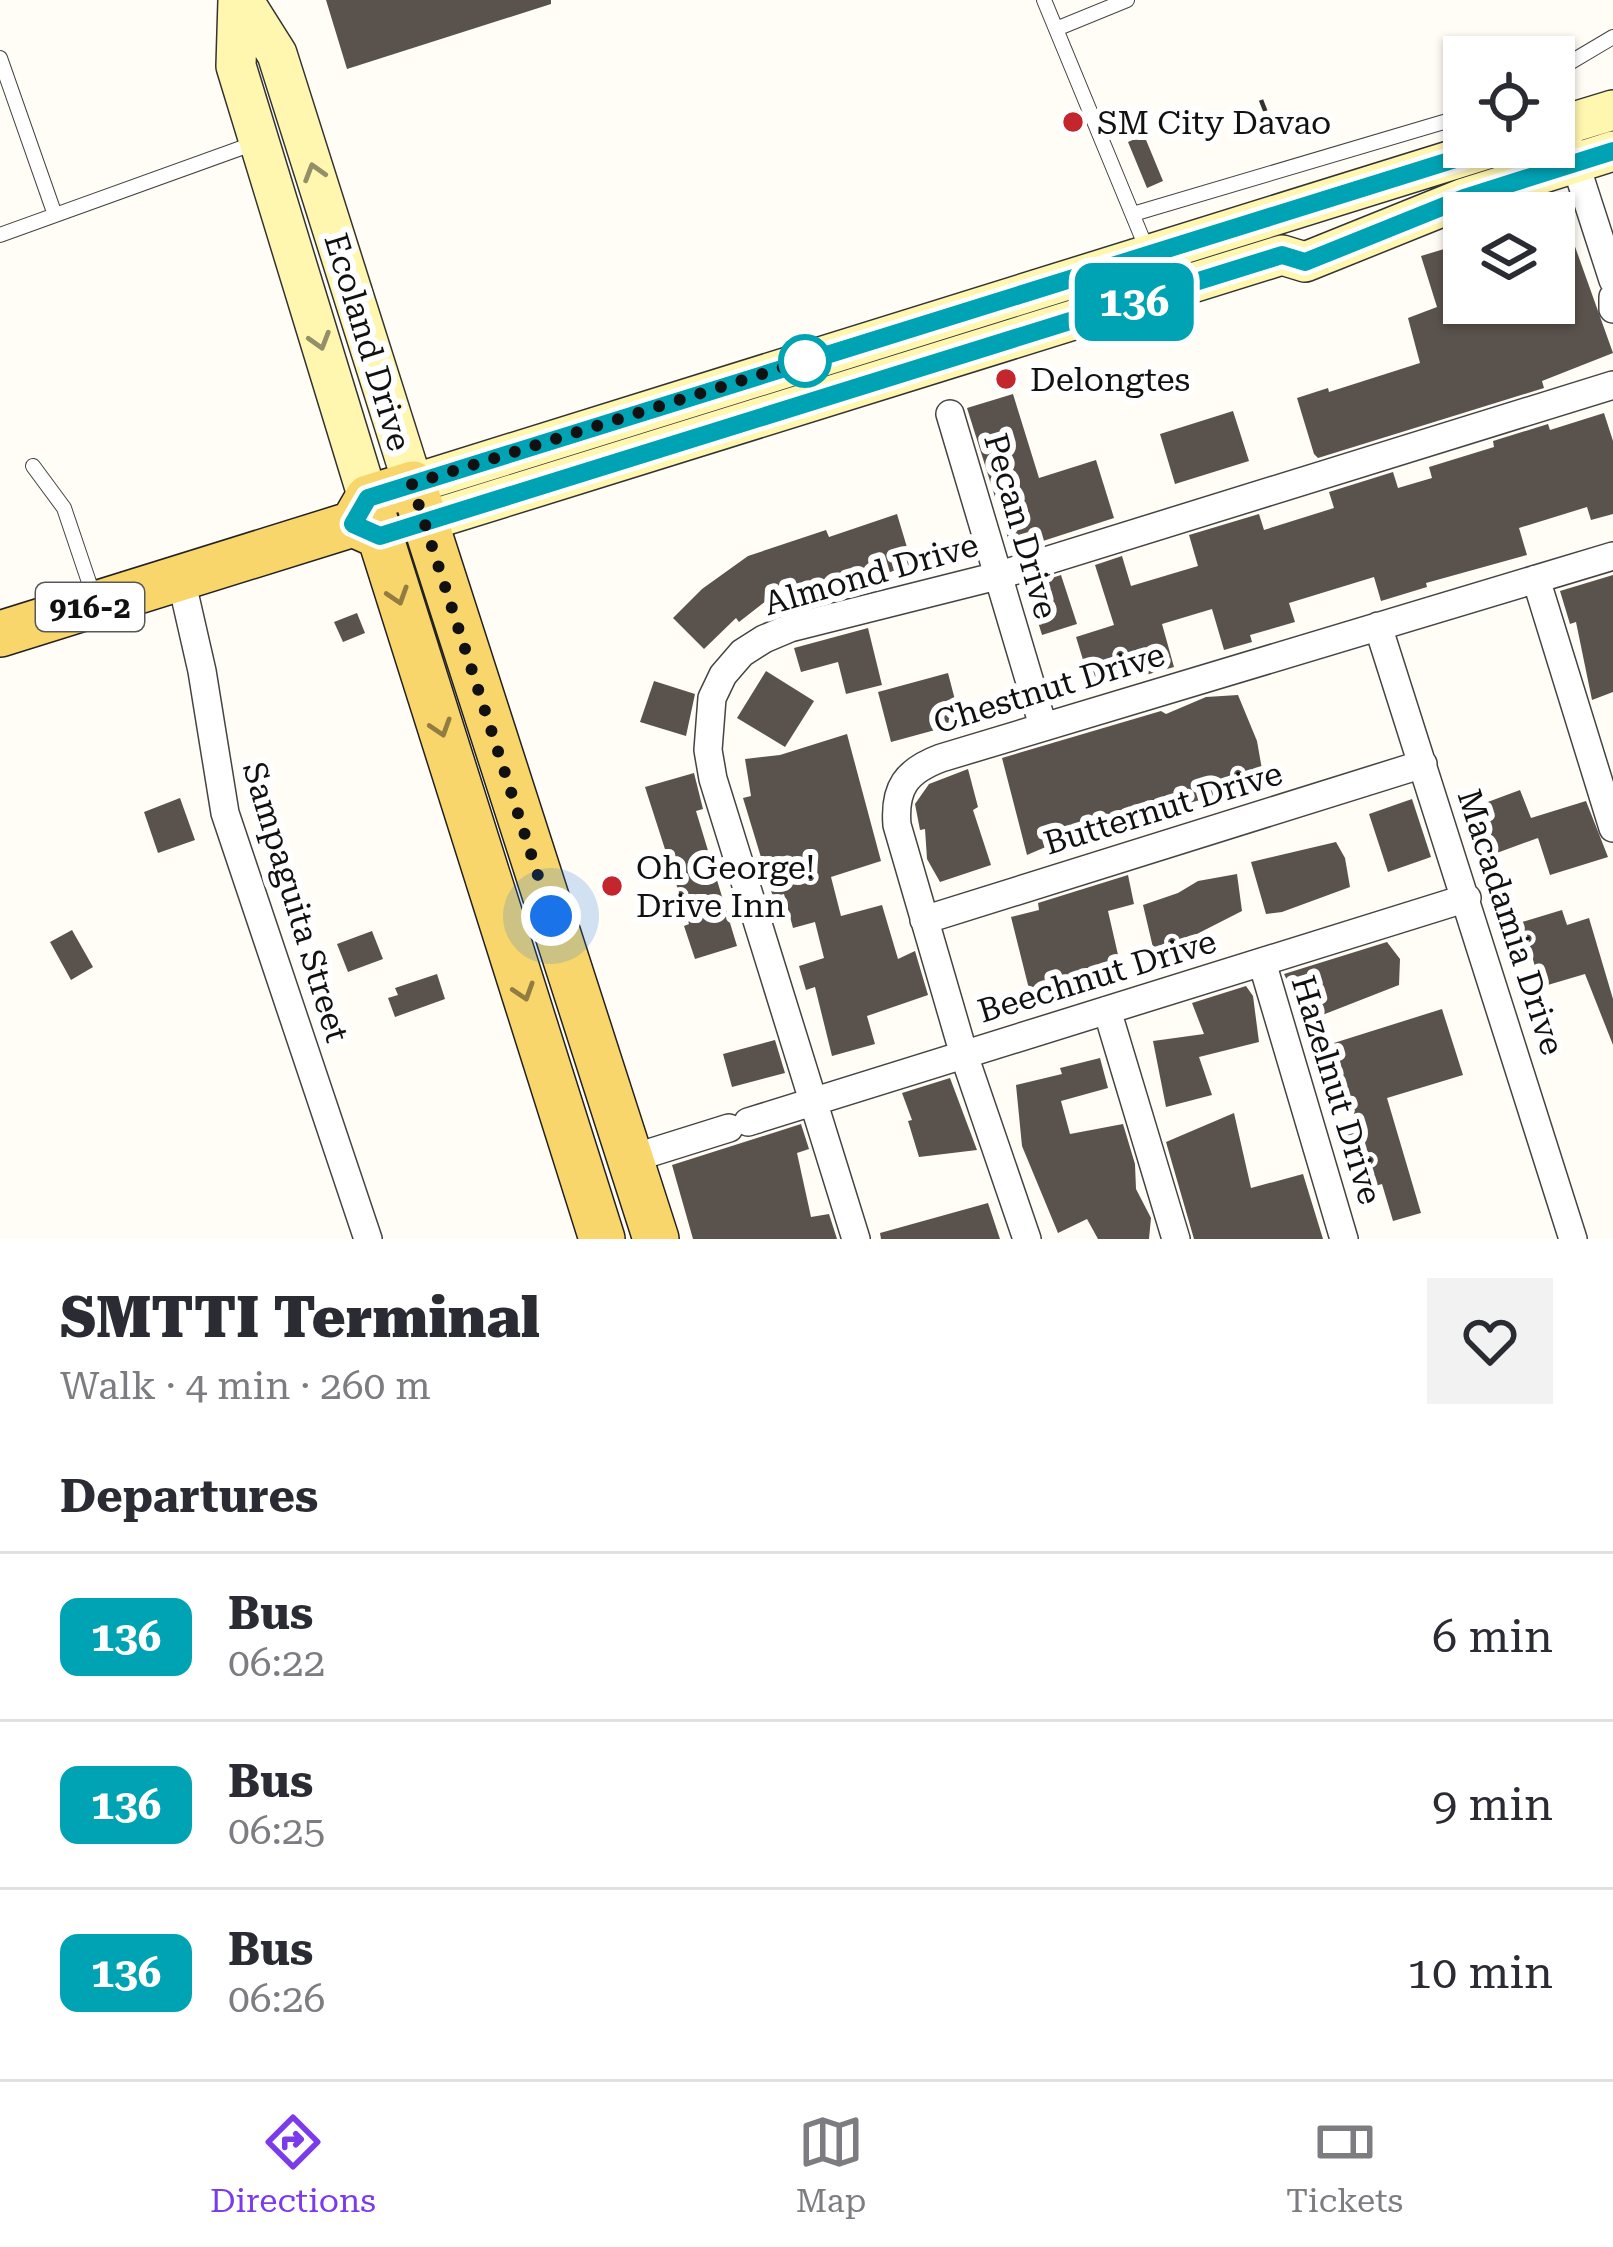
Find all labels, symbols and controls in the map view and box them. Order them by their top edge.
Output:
map controls [1443,36,1575,324]
button: locate [1443,36,1575,168]
place label: SM City Davao [1097,103,1331,142]
marker: SM City Davao [1060,109,1086,135]
one-way arrow [303,162,328,183]
button: layers [1443,192,1575,324]
street label: Ecoland Drive [316,229,420,455]
line badge: 136 [1065,263,1203,341]
text: 136 [1099,277,1169,326]
one-way arrow [306,330,331,351]
unlabelled marker [780,336,830,386]
place label: Delongtes [1030,360,1190,399]
marker: Delongtes [993,366,1019,392]
street label: Pecan Drive [976,429,1066,623]
street label: Almond Drive [759,525,983,623]
road number: 916-2 [36,583,144,631]
one-way arrow [384,585,409,606]
street label: Chestnut Drive [929,634,1169,742]
one-way arrow [426,717,451,738]
street label: Butternut Drive [1039,753,1287,863]
street label: Sampaguita Street [235,757,357,1047]
street label: Macadamia Drive [1450,784,1572,1060]
place label: Oh George! Drive Inn [636,848,815,925]
marker: Oh George! Drive Inn [599,873,625,899]
your location [521,886,581,946]
street label: Beechnut Drive [973,921,1221,1031]
street label: Hazelnut Drive [1284,971,1390,1209]
one-way arrow [510,981,535,1002]
button: heart [1427,1278,1553,1404]
text: SMTTI Terminal [60,1284,540,1351]
text: Walk · 4 min · 260 m [60,1363,431,1409]
text: Departures [60,1470,318,1523]
text: Bus [228,1587,313,1640]
text: 6 min [1432,1610,1553,1663]
text: 136 [91,1612,161,1661]
text: 06:22 [228,1640,325,1686]
text: Bus [228,1755,313,1808]
text: 9 min [1432,1778,1553,1831]
text: 136 [91,1780,161,1829]
text: 06:25 [228,1808,325,1854]
text: Bus [228,1923,313,1976]
text: 10 min [1407,1946,1553,1999]
text: 136 [91,1948,161,1997]
text: 06:26 [228,1976,325,2022]
tab: Directions [210,2109,376,2220]
tab: Map [796,2109,866,2220]
tab: Tickets [1286,2109,1403,2220]

